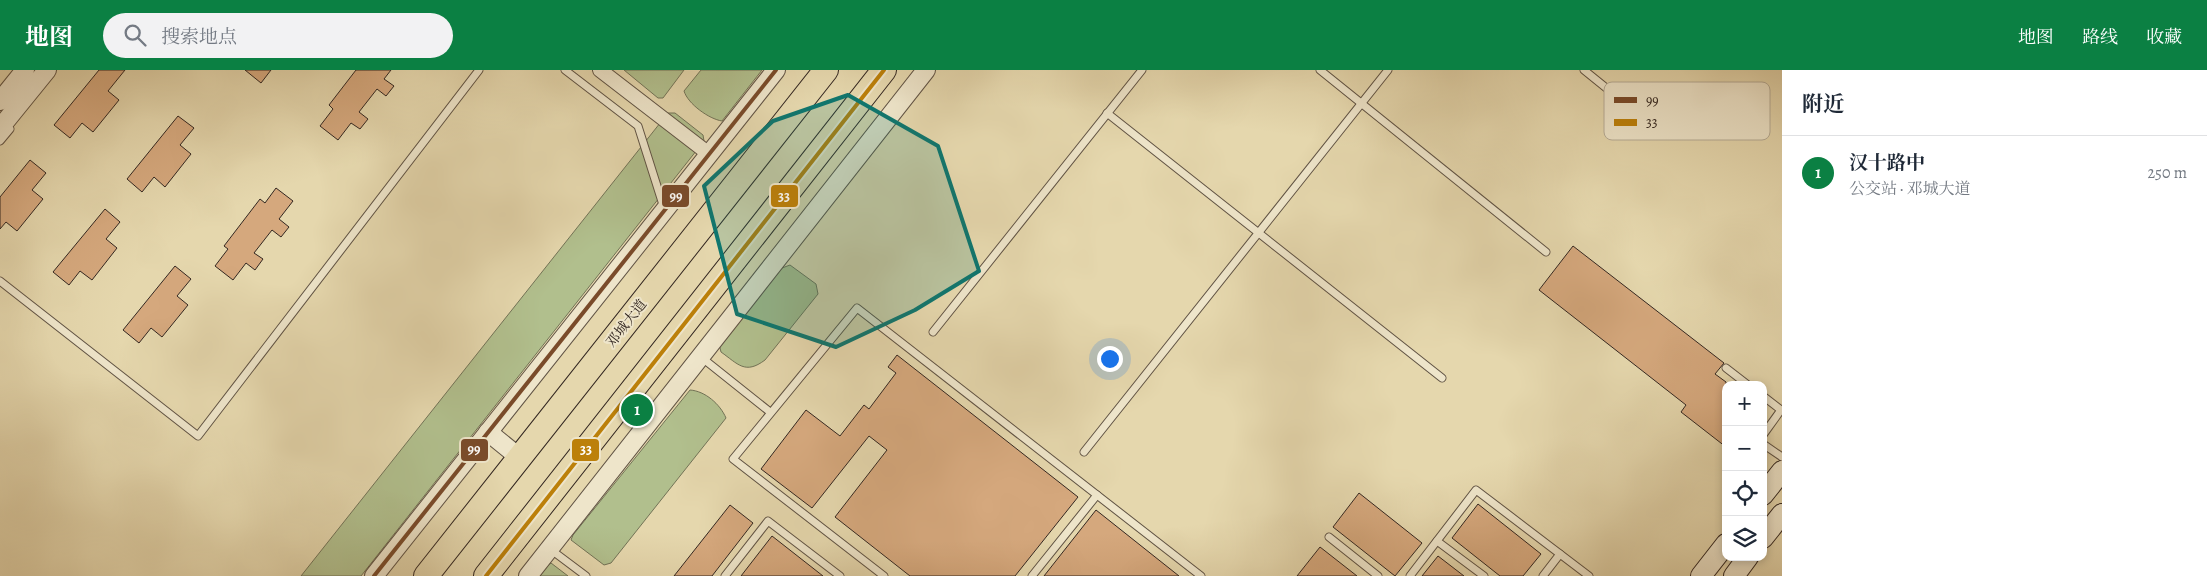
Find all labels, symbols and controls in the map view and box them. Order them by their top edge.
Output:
search box [103,13,453,58]
text: 地图 [25,21,73,53]
icon: search [121,21,149,49]
text: 搜索地点 [161,24,237,50]
text: 地图 [2018,25,2054,49]
text: 路线 [2082,25,2118,49]
text: 收藏 [2146,25,2182,49]
legend [1604,82,1770,140]
text: 附近 [1802,90,1844,118]
text: 99 [1646,91,1659,110]
text: 33 [1646,113,1658,132]
text: 汉十路中 [1849,150,1925,176]
text: 1 [1815,162,1821,184]
text: 250 m [2148,162,2187,184]
text: 公交站 · 邓城大道 [1849,178,1971,200]
line badge: 99 [661,184,690,208]
line badge: 33 [770,184,799,208]
text: 99 [670,187,683,206]
text: 33 [778,187,790,206]
street label: 邓城大道 [602,295,651,351]
your location [1097,346,1123,372]
map controls [1722,381,1767,561]
button: + [1722,381,1767,426]
pin: 1 [621,391,653,429]
button: − [1722,426,1767,471]
line badge: 99 [460,438,489,462]
line badge: 33 [571,438,600,462]
text: 99 [468,440,481,459]
text: 33 [580,440,592,459]
button: locate [1722,471,1767,516]
button: layers [1722,516,1767,561]

